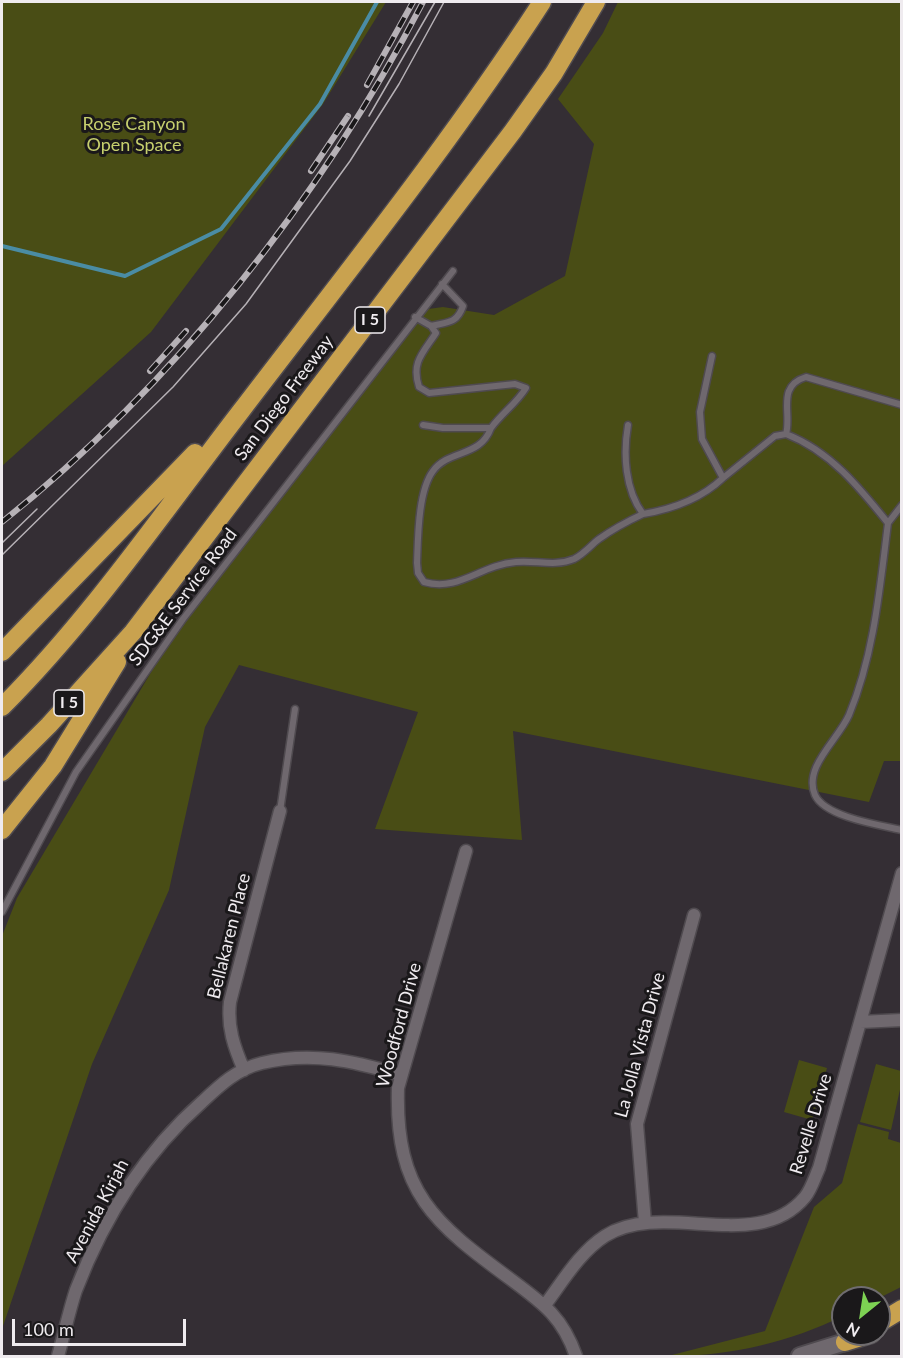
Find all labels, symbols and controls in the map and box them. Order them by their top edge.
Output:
park label: Rose Canyon Open Space [83,113,185,156]
road number: I 5 [355,307,385,333]
street label: San Diego Freeway [230,331,338,465]
street label: SDG&E Service Road [124,524,242,670]
road number: I 5 [54,690,84,716]
street label: Bellakaren Place [203,871,255,1001]
street label: Woodford Drive [372,960,426,1090]
street label: La Jolla Vista Drive [610,970,670,1120]
street label: Revelle Drive [785,1071,837,1177]
street label: Avenida Kirjah [61,1156,133,1266]
north arrow [831,1286,891,1346]
scale bar [15,1307,189,1345]
text: 100 m [23,1318,74,1340]
text: N [843,1319,863,1342]

